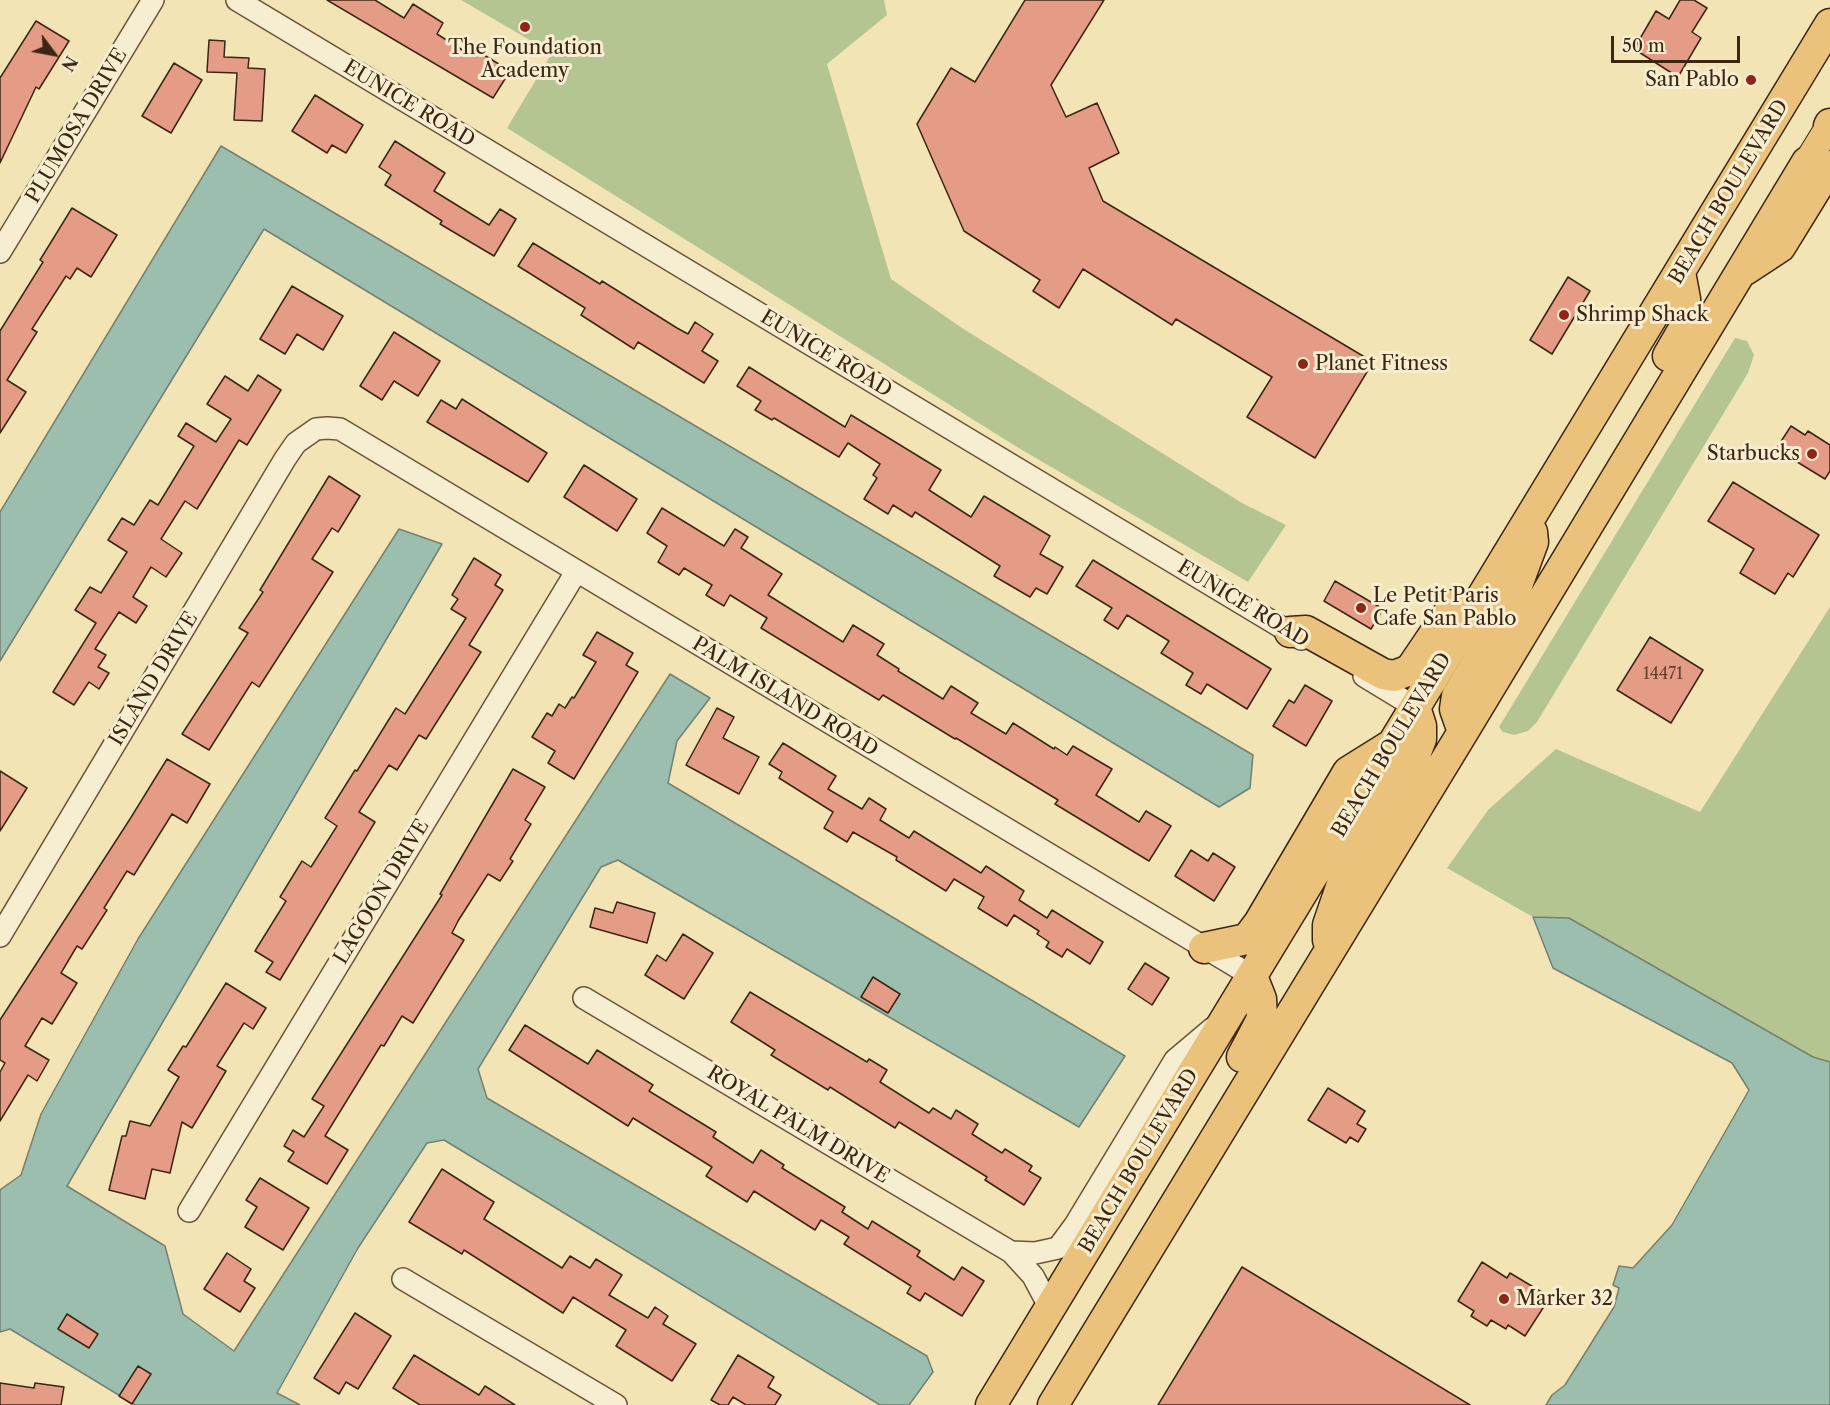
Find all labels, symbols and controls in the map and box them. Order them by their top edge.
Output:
marker: The Foundation Academy [518,20,532,34]
north arrow [24,24,84,84]
scale bar [1614,24,1743,62]
text: 50 m [1622,35,1665,57]
place label: The Foundation Academy [448,36,602,83]
street label: PLUMOSA DRIVE [21,44,133,208]
text: N [57,52,81,75]
street label: EUNICE ROAD [339,55,479,153]
place label: San Pablo [1645,68,1739,92]
marker: San Pablo [1744,73,1758,87]
street label: BEACH BOULEVARD [1664,95,1794,289]
place label: Shrimp Shack [1576,303,1708,327]
street label: EUNICE ROAD [756,305,896,403]
marker: Shrimp Shack [1557,308,1571,322]
place label: Planet Fitness [1315,352,1448,376]
marker: Planet Fitness [1296,357,1310,371]
place label: Starbucks [1707,442,1800,466]
marker: Starbucks [1805,447,1819,461]
street label: EUNICE ROAD [1173,555,1313,653]
place label: Le Petit Paris Cafe San Pablo [1373,584,1516,631]
marker: Le Petit Paris Cafe San Pablo [1354,601,1368,615]
street label: ISLAND DRIVE [105,608,203,750]
street label: PALM ISLAND ROAD [688,632,882,762]
street label: BEACH BOULEVARD [1327,648,1457,842]
house number: 14471 [1643,664,1683,684]
street label: LAGOON DRIVE [329,815,435,969]
street label: ROYAL PALM DRIVE [703,1061,893,1189]
street label: BEACH BOULEVARD [1074,1064,1204,1258]
place label: Marker 32 [1516,1287,1613,1311]
marker: Marker 32 [1497,1292,1511,1306]

